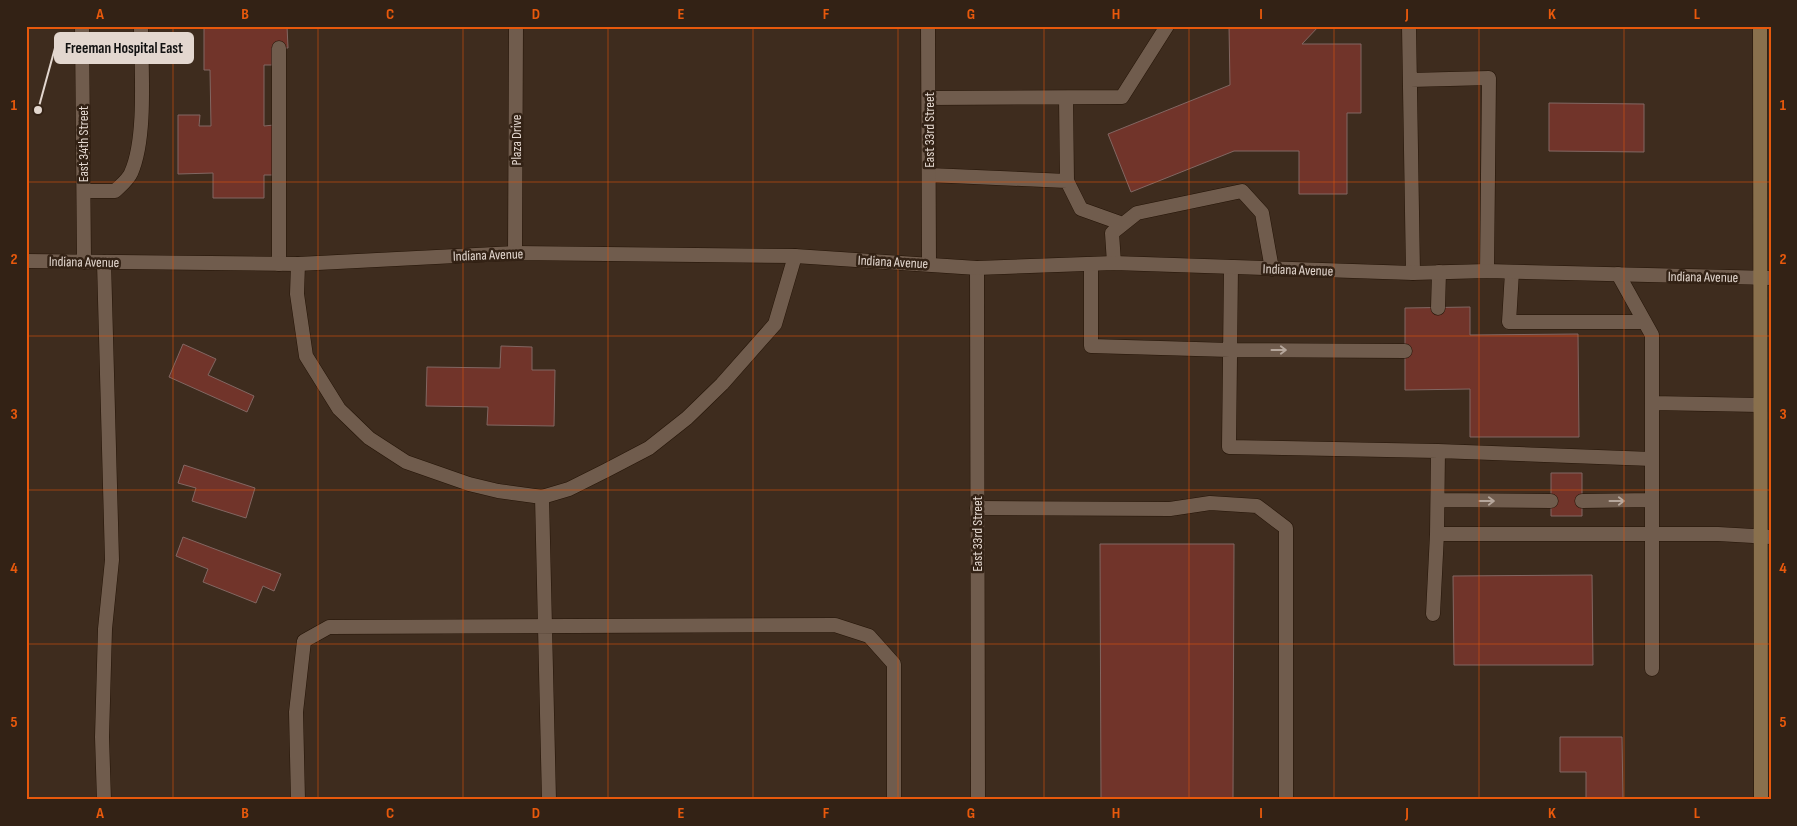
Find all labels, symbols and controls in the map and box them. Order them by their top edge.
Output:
text: A [95,5,104,24]
text: B [241,5,249,24]
text: C [386,5,394,24]
text: D [532,5,540,24]
text: E [678,5,685,24]
text: F [823,5,830,24]
text: G [967,5,975,24]
text: H [1112,5,1120,24]
text: I [1259,5,1263,24]
text: J [1404,5,1409,24]
text: K [1548,5,1556,24]
text: L [1694,5,1701,24]
callout: Freeman Hospital East [55,33,193,63]
text: Freeman Hospital East [65,39,183,58]
street label: East 33rd Street [921,92,938,168]
text: 1 [11,96,18,115]
text: 1 [1780,96,1787,115]
street label: East 34th Street [75,106,92,182]
street label: Plaza Drive [508,115,525,166]
street label: Indiana Avenue [452,245,524,265]
text: 2 [10,250,18,269]
text: 2 [1779,250,1787,269]
street label: Indiana Avenue [857,252,929,272]
street label: Indiana Avenue [49,253,119,271]
street label: Indiana Avenue [1262,260,1334,280]
street label: Indiana Avenue [1668,268,1738,286]
one-way arrow [1270,345,1287,355]
text: 3 [10,405,18,424]
text: 3 [1779,405,1787,424]
street label: East 33rd Street [969,496,986,572]
one-way arrow [1478,496,1495,506]
one-way arrow [1608,496,1625,506]
text: 4 [10,559,18,578]
text: 4 [1779,559,1787,578]
text: 5 [10,713,18,732]
text: 5 [1779,713,1787,732]
text: A [95,804,104,823]
text: B [241,804,249,823]
text: C [386,804,394,823]
text: D [532,804,540,823]
text: E [678,804,685,823]
text: F [823,804,830,823]
text: G [967,804,975,823]
text: H [1112,804,1120,823]
text: I [1259,804,1263,823]
text: J [1404,804,1409,823]
text: K [1548,804,1556,823]
text: L [1694,804,1701,823]

